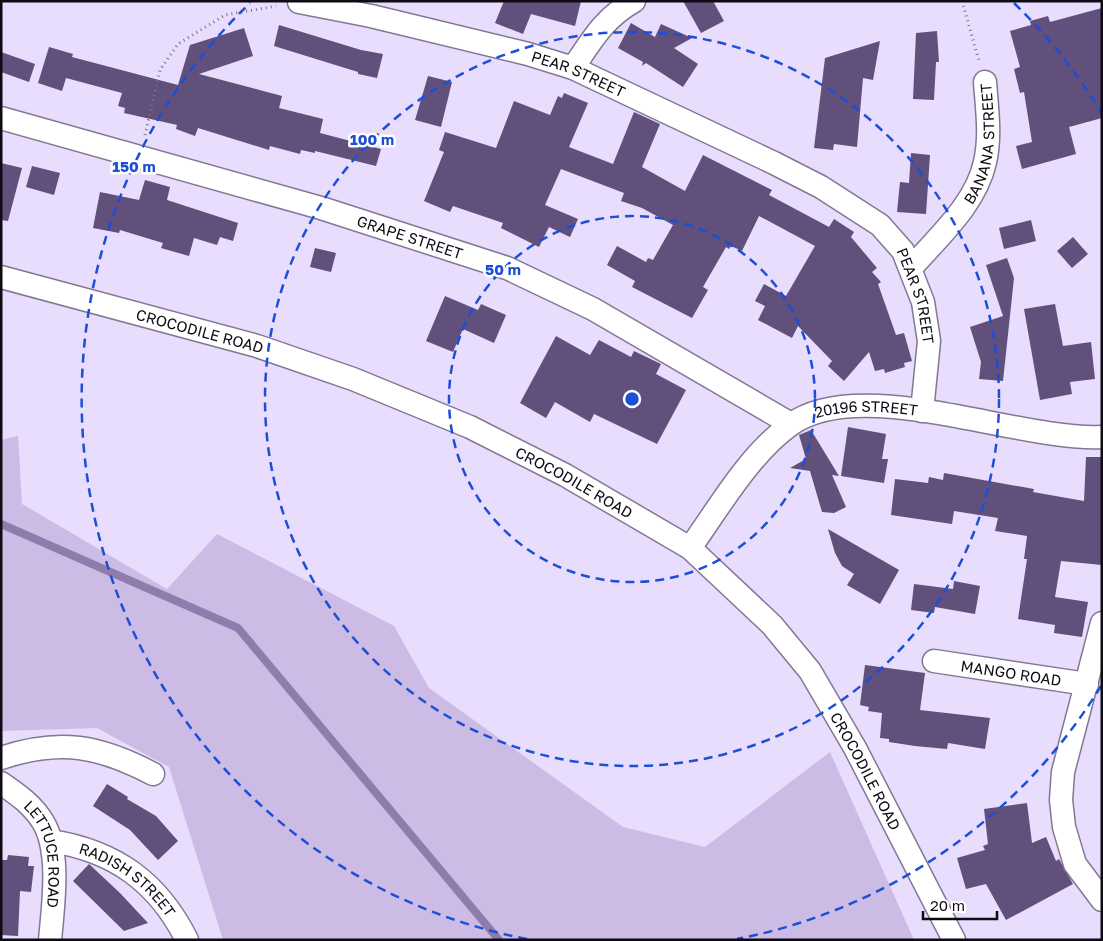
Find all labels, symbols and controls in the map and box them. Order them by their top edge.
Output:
street label: PEAR STREET [529,47,628,100]
street label: BANANA STREET [959,83,997,207]
text: 100 m [350,130,394,148]
text: 150 m [112,157,156,175]
street label: GRAPE STREET [355,211,465,262]
street label: PEAR STREET [894,245,938,345]
text: 50 m [485,260,521,278]
street label: CROCODILE ROAD [134,305,266,357]
centre of rings [623,390,641,408]
street label: 20196 STREET [812,397,919,421]
street label: CROCODILE ROAD [513,443,636,522]
street label: MANGO ROAD [960,656,1063,689]
street label: CROCODILE ROAD [827,709,905,833]
street label: LETTUCE ROAD [21,796,63,909]
street label: RADISH STREET [77,839,180,920]
scale bar [923,888,997,920]
text: 20 m [930,896,965,914]

